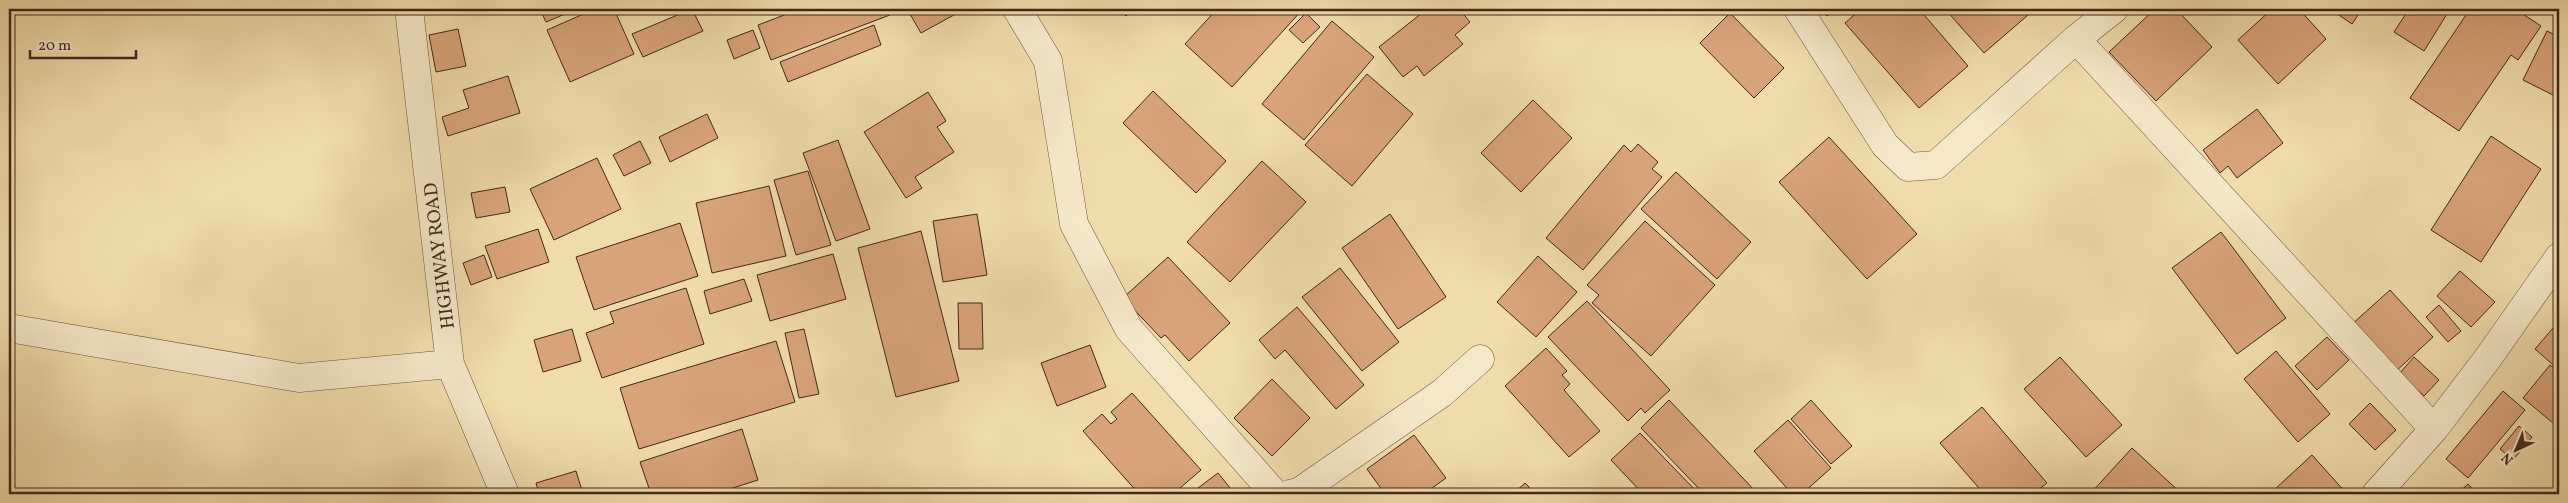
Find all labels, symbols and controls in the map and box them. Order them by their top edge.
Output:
scale bar [30,28,136,60]
text: 20 m [38,36,71,57]
street label: HIGHWAY ROAD [418,181,462,330]
north arrow [2490,426,2540,476]
text: N [2498,448,2518,469]

